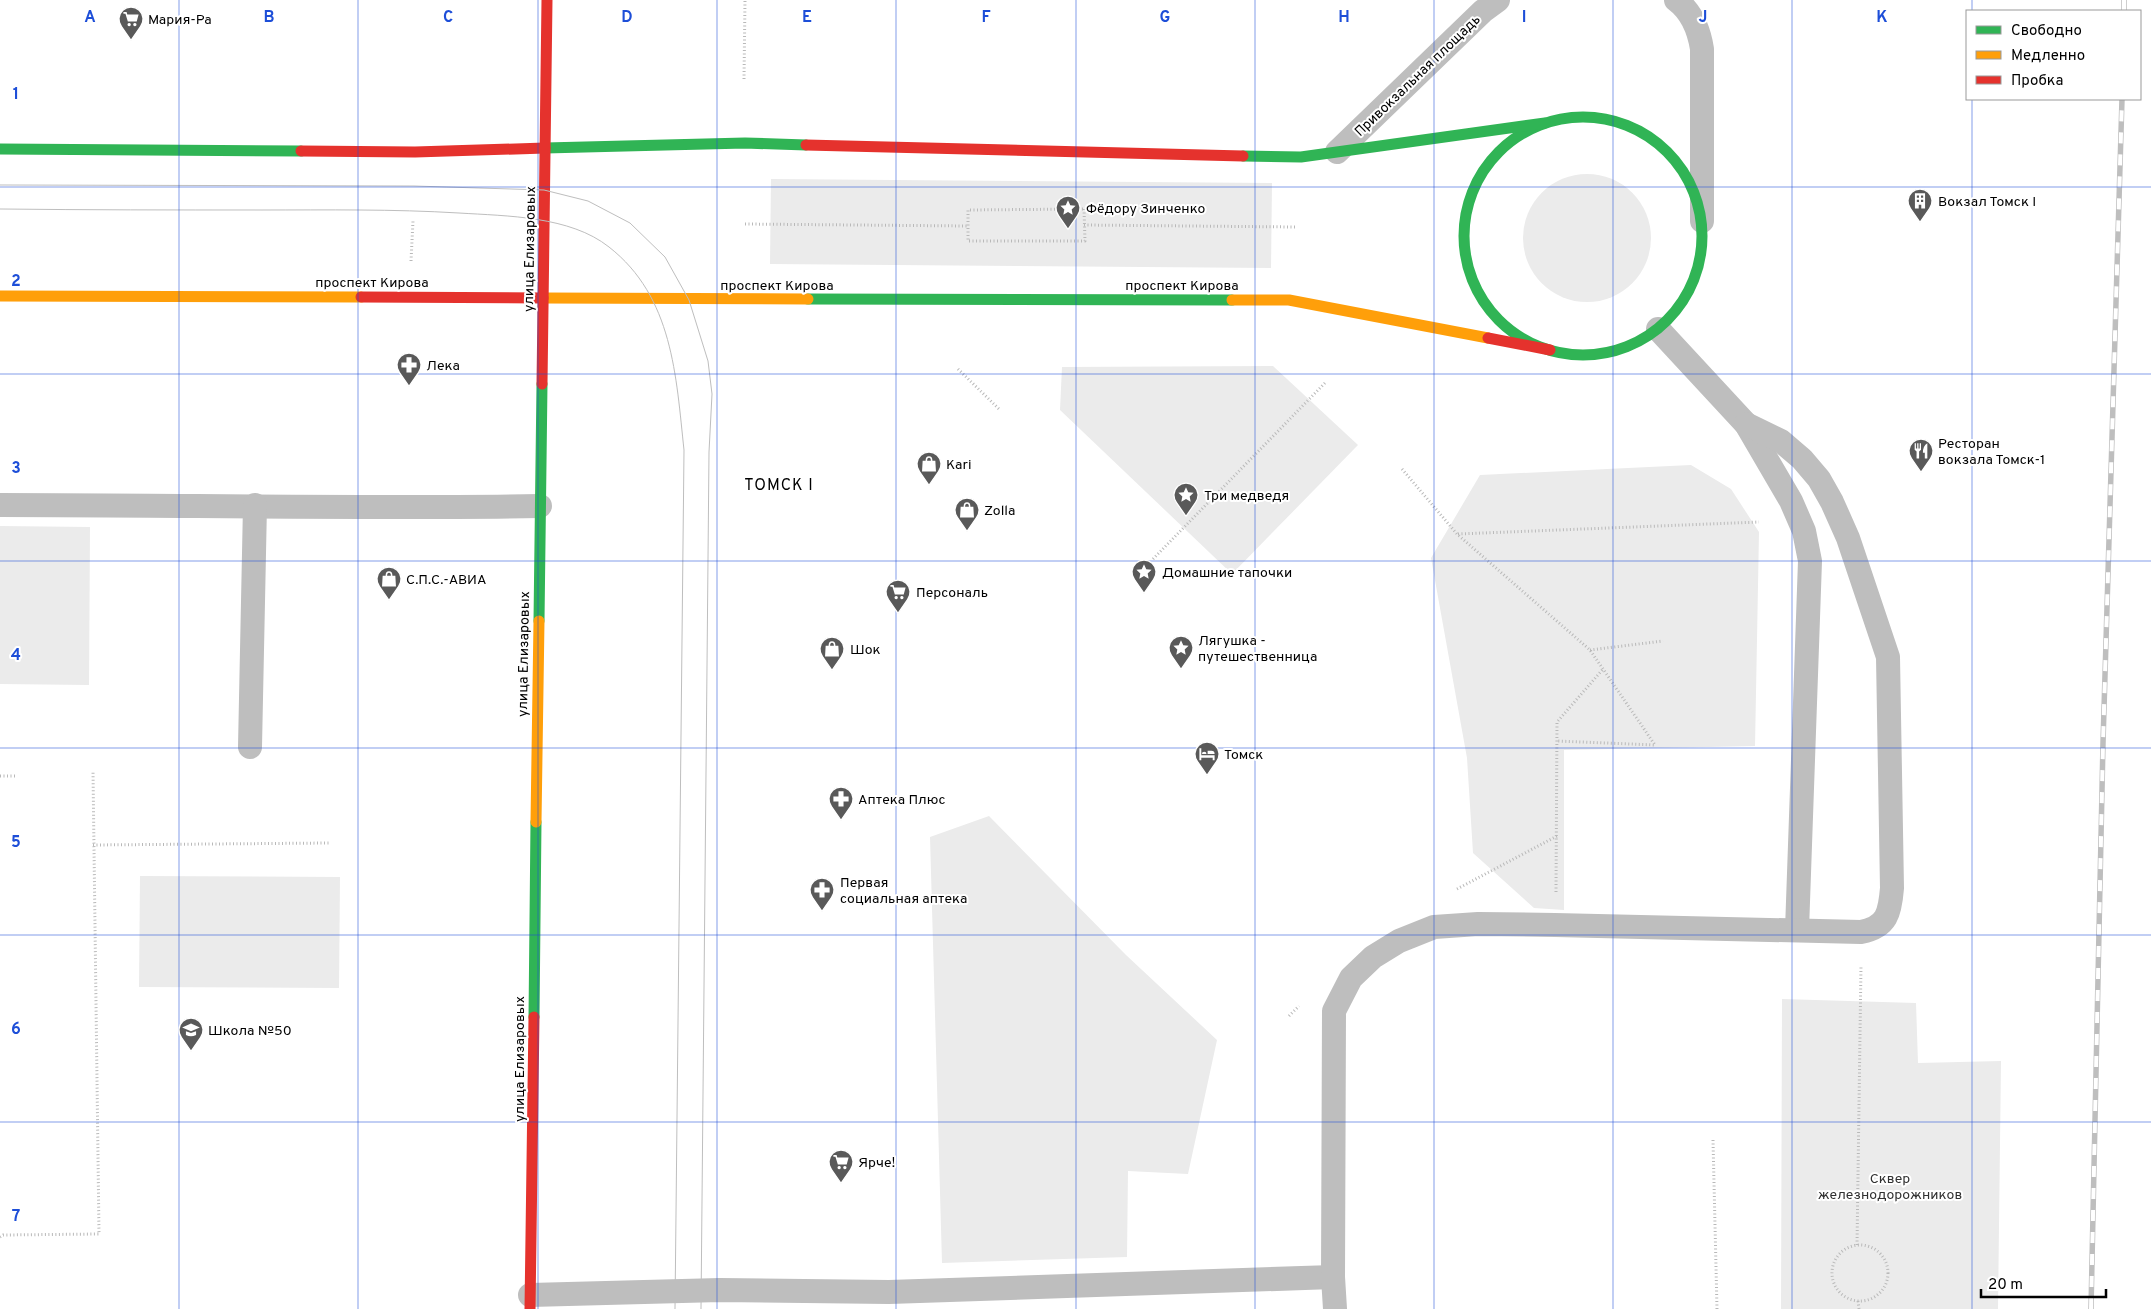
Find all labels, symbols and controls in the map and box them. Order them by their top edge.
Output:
supermarket icon: Мария-Ра [118,6,144,40]
text: A [84,8,96,28]
text: B [263,8,275,28]
text: C [443,8,453,28]
text: D [621,8,633,28]
text: E [802,8,812,28]
text: F [981,8,991,28]
text: G [1160,8,1170,28]
text: H [1338,8,1350,28]
text: I [1522,8,1526,28]
text: J [1699,8,1707,28]
text: K [1876,8,1888,28]
legend [1966,10,2141,100]
street label: Привокзальная площадь [1352,11,1485,141]
place label: Мария-Ра [148,12,212,29]
text: Свободно [2011,22,2082,41]
text: Медленно [2011,47,2085,66]
text: Пробка [2011,72,2063,91]
text: 1 [13,85,19,105]
street label: улица Елизаровых [521,186,540,312]
building icon: Вокзал Томск I [1907,188,1933,222]
place label: Вокзал Томск I [1938,194,2036,211]
place icon: Фёдору Зинченко [1055,195,1081,229]
place label: Фёдору Зинченко [1086,201,1206,218]
text: 2 [11,272,21,292]
street label: проспект Кирова [315,275,429,292]
street label: проспект Кирова [720,278,834,295]
street label: проспект Кирова [1125,278,1239,295]
pharmacy icon: Лека [396,352,422,386]
place label: Лека [426,358,460,375]
place label: Ресторан вокзала Томск-1 [1938,436,2045,469]
restaurant icon: Ресторан вокзала Томск-1 [1908,438,1934,472]
shop icon: Kari [916,451,942,485]
place label: Kari [946,457,972,474]
text: 3 [11,459,21,479]
district label: ТОМСК I [744,476,814,496]
place icon: Три медведя [1173,482,1199,516]
place label: Три медведя [1204,488,1289,505]
shop icon: Zolla [954,497,980,531]
place label: Zolla [984,503,1015,520]
place icon: Домашние тапочки [1131,559,1157,593]
place label: Домашние тапочки [1162,565,1292,582]
shop icon: С.П.С.-АВИА [376,566,402,600]
place label: С.П.С.-АВИА [406,572,486,589]
supermarket icon: Персональ [885,579,911,613]
place label: Персональ [916,585,988,602]
street label: улица Елизаровых [515,591,534,717]
place label: Лягушка - путешественница [1198,633,1317,666]
place icon: Лягушка - путешественница [1168,635,1194,669]
shop icon: Шок [819,636,845,670]
place label: Шок [850,642,881,659]
text: 4 [11,646,21,666]
hotel icon: Томск [1194,741,1220,775]
place label: Томск [1224,747,1263,764]
pharmacy icon: Аптека Плюс [828,786,854,820]
place label: Аптека Плюс [858,792,945,809]
text: 5 [11,833,21,853]
place label: Первая социальная аптека [840,875,967,908]
pharmacy icon: Первая социальная аптека [809,877,835,911]
street label: улица Елизаровых [512,996,529,1122]
school or university icon: Школа №50 [178,1017,204,1051]
text: 6 [11,1020,21,1040]
place label: Школа №50 [208,1023,292,1040]
supermarket icon: Ярче! [828,1149,854,1183]
place label: Ярче! [858,1155,895,1172]
park label: Сквер железнодорожников [1818,1171,1962,1204]
text: 7 [12,1207,20,1227]
scale bar [1981,1266,2106,1298]
text: 20 m [1988,1276,2023,1295]

